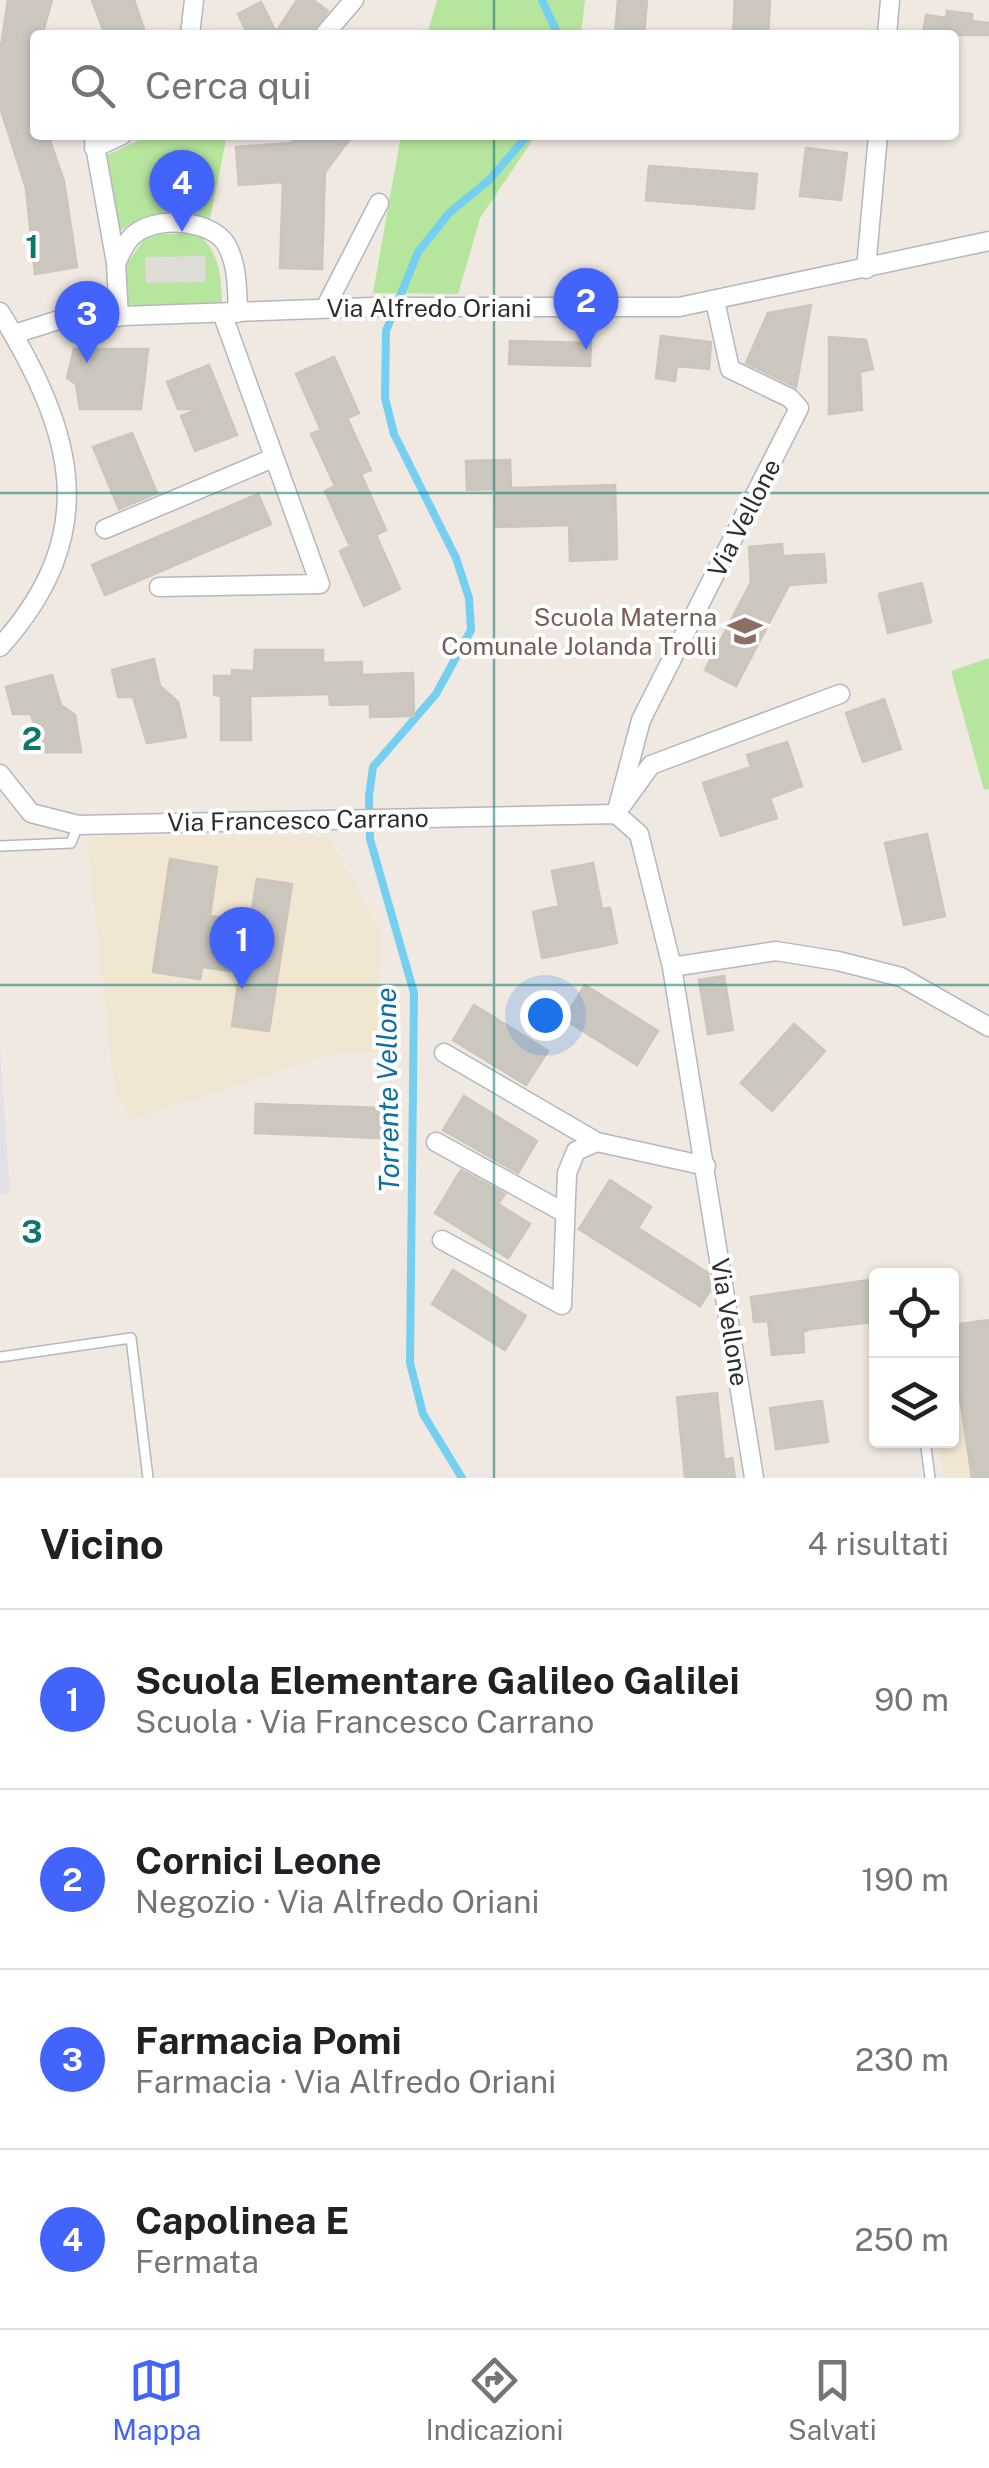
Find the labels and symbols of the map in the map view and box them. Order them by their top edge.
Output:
pin: 4 [150,150,214,232]
text: 1 [25,228,39,265]
pin: 2 [554,268,618,350]
pin: 3 [54,280,120,363]
street label: Via Alfredo Oriani [327,293,531,323]
street label: Via Vellone [701,454,787,582]
place label: Scuola Materna Comunale Jolanda Trolli [441,602,717,661]
school or university icon: Scuola Materna Comunale Jolanda Trolli [726,612,764,650]
text: 2 [22,720,42,757]
street label: Via Francesco Carrano [167,803,429,837]
pin: 1 [210,906,274,989]
water label: Torrente Vellone [369,987,405,1193]
your location [520,990,571,1041]
text: 3 [21,1213,43,1250]
street label: Via Vellone [705,1256,755,1388]

